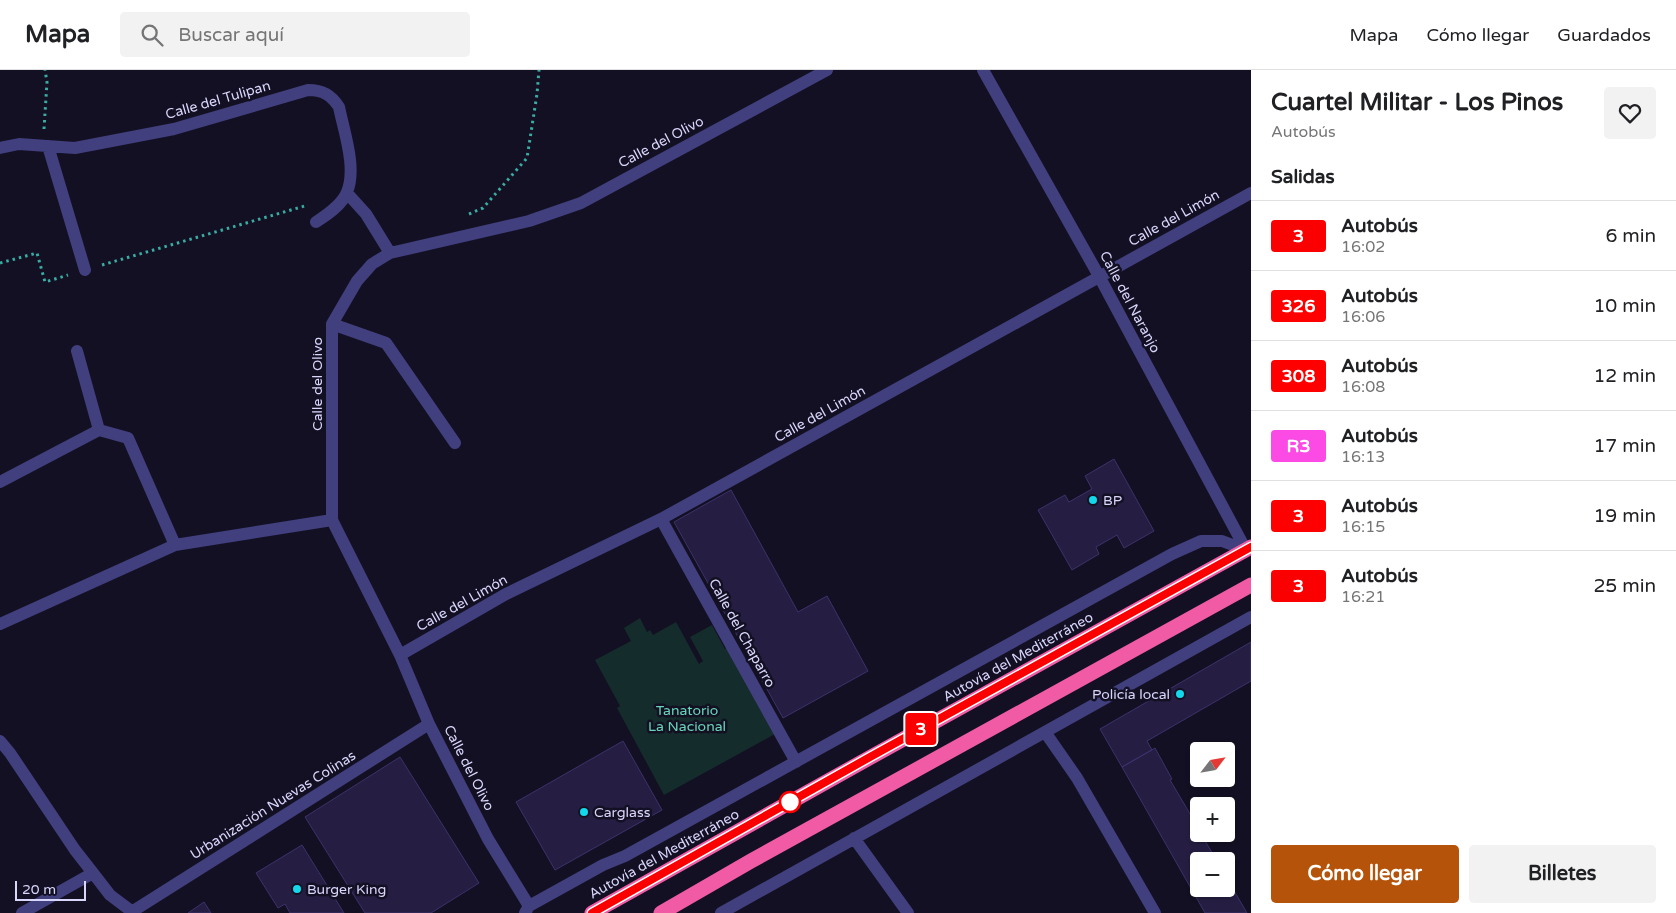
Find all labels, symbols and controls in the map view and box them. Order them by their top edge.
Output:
search box [120,12,470,57]
text: Mapa [25,20,90,49]
icon: search [138,21,166,49]
text: Buscar aquí [178,24,284,46]
text: Mapa [1349,24,1398,46]
text: Cómo llegar [1426,24,1529,46]
text: Guardados [1557,24,1651,46]
street label: Calle del Tulipan [164,77,272,123]
button: heart [1604,87,1656,139]
text: Cuartel Militar - Los Pinos [1271,88,1563,117]
street label: Calle del Olivo [615,112,707,172]
text: Autobús [1271,122,1336,142]
text: Salidas [1271,166,1335,188]
street label: Calle del Limón [1126,186,1222,250]
text: Autobús [1341,215,1418,237]
text: 3 [1293,225,1304,247]
text: 6 min [1605,225,1656,247]
text: 16:02 [1341,237,1385,257]
street label: Calle del Naranjo [1096,248,1164,356]
text: Autobús [1341,285,1418,307]
text: 326 [1282,295,1315,317]
text: 10 min [1593,295,1656,317]
text: 16:06 [1341,307,1385,327]
street label: Calle del Olivo [309,337,326,431]
text: Autobús [1341,355,1418,377]
text: 308 [1282,365,1315,387]
text: 12 min [1593,365,1656,387]
text: 16:08 [1341,377,1385,397]
street label: Calle del Limón [772,382,868,446]
text: Autobús [1341,425,1418,447]
text: R3 [1286,435,1311,457]
text: 17 min [1593,435,1656,457]
text: 16:13 [1341,447,1385,467]
place label: BP [1103,492,1122,509]
marker: BP [1087,494,1099,506]
text: Autobús [1341,495,1418,517]
text: 3 [1293,505,1304,527]
text: 19 min [1593,505,1656,527]
text: 16:15 [1341,517,1385,537]
text: Autobús [1341,565,1418,587]
street label: Calle del Limón [414,571,510,635]
text: 3 [1293,575,1304,597]
text: 25 min [1593,575,1656,597]
street label: Calle del Chaparro [705,576,779,690]
text: 16:21 [1341,587,1385,607]
street label: Autovía del Mediterráneo [940,609,1096,705]
place label: Policía local [1092,686,1170,703]
marker: Policía local [1174,688,1186,700]
park label: Tanatorio La Nacional [648,702,726,735]
line badge: 3 [905,713,937,745]
text: 3 [915,718,927,740]
street label: Calle del Olivo [440,722,498,814]
north arrow [1190,742,1235,788]
map controls [1190,742,1235,897]
street label: Urbanización Nuevas Colinas [187,747,359,863]
unlabelled marker [779,791,801,813]
button: + [1190,797,1235,842]
place label: Carglass [594,804,651,821]
marker: Carglass [578,806,590,818]
street label: Autovía del Mediterráneo [586,806,742,902]
button: Cómo llegar [1271,845,1459,903]
button: Billetes [1469,845,1656,903]
button: − [1190,852,1235,897]
scale bar [15,878,86,901]
text: 20 m [22,881,56,898]
place label: Burger King [307,881,386,898]
marker: Burger King [291,883,303,895]

